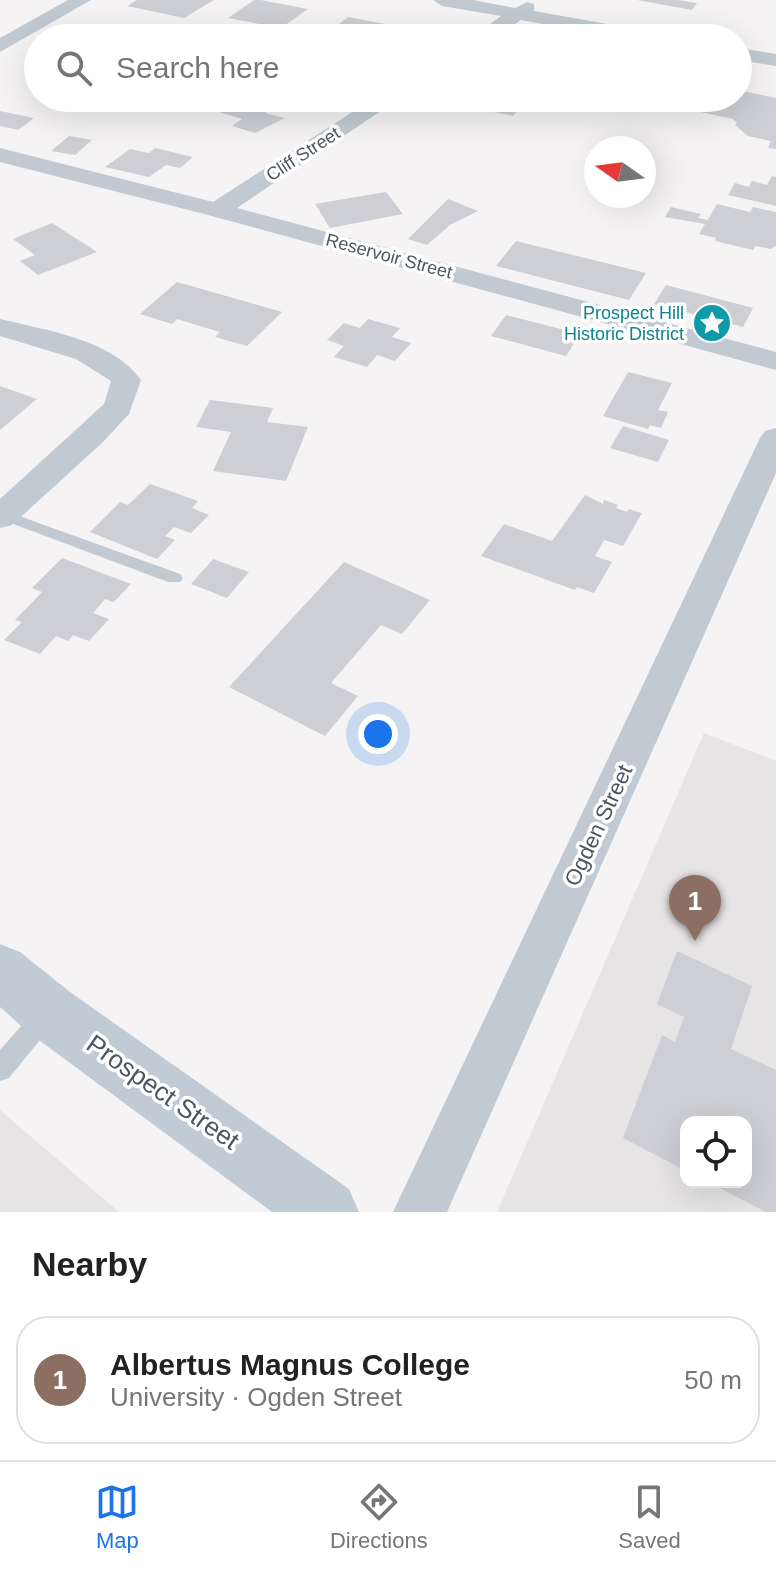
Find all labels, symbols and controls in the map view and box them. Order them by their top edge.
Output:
search box [24,24,752,112]
icon: search [52,46,96,90]
text: Search here [116,51,279,84]
street label: Cliff Street [262,123,344,185]
north arrow [584,136,656,208]
street label: Reservoir Street [324,230,454,282]
place icon: Prospect Hill Historic District [691,302,733,344]
place label: Prospect Hill Historic District [564,303,684,344]
your location [358,714,398,754]
street label: Ogden Street [559,761,637,890]
pin: 1 [669,875,721,941]
street label: Prospect Street [81,1028,246,1156]
map controls [680,1116,752,1188]
button: locate [680,1116,752,1188]
text: Nearby [32,1245,147,1283]
text: Albertus Magnus College [110,1348,470,1381]
text: 1 [53,1365,67,1395]
text: 50 m [684,1365,742,1395]
text: University · Ogden Street [110,1382,402,1412]
tab: Map [95,1480,139,1554]
tab: Directions [330,1480,428,1554]
tab: Saved [618,1480,681,1554]

